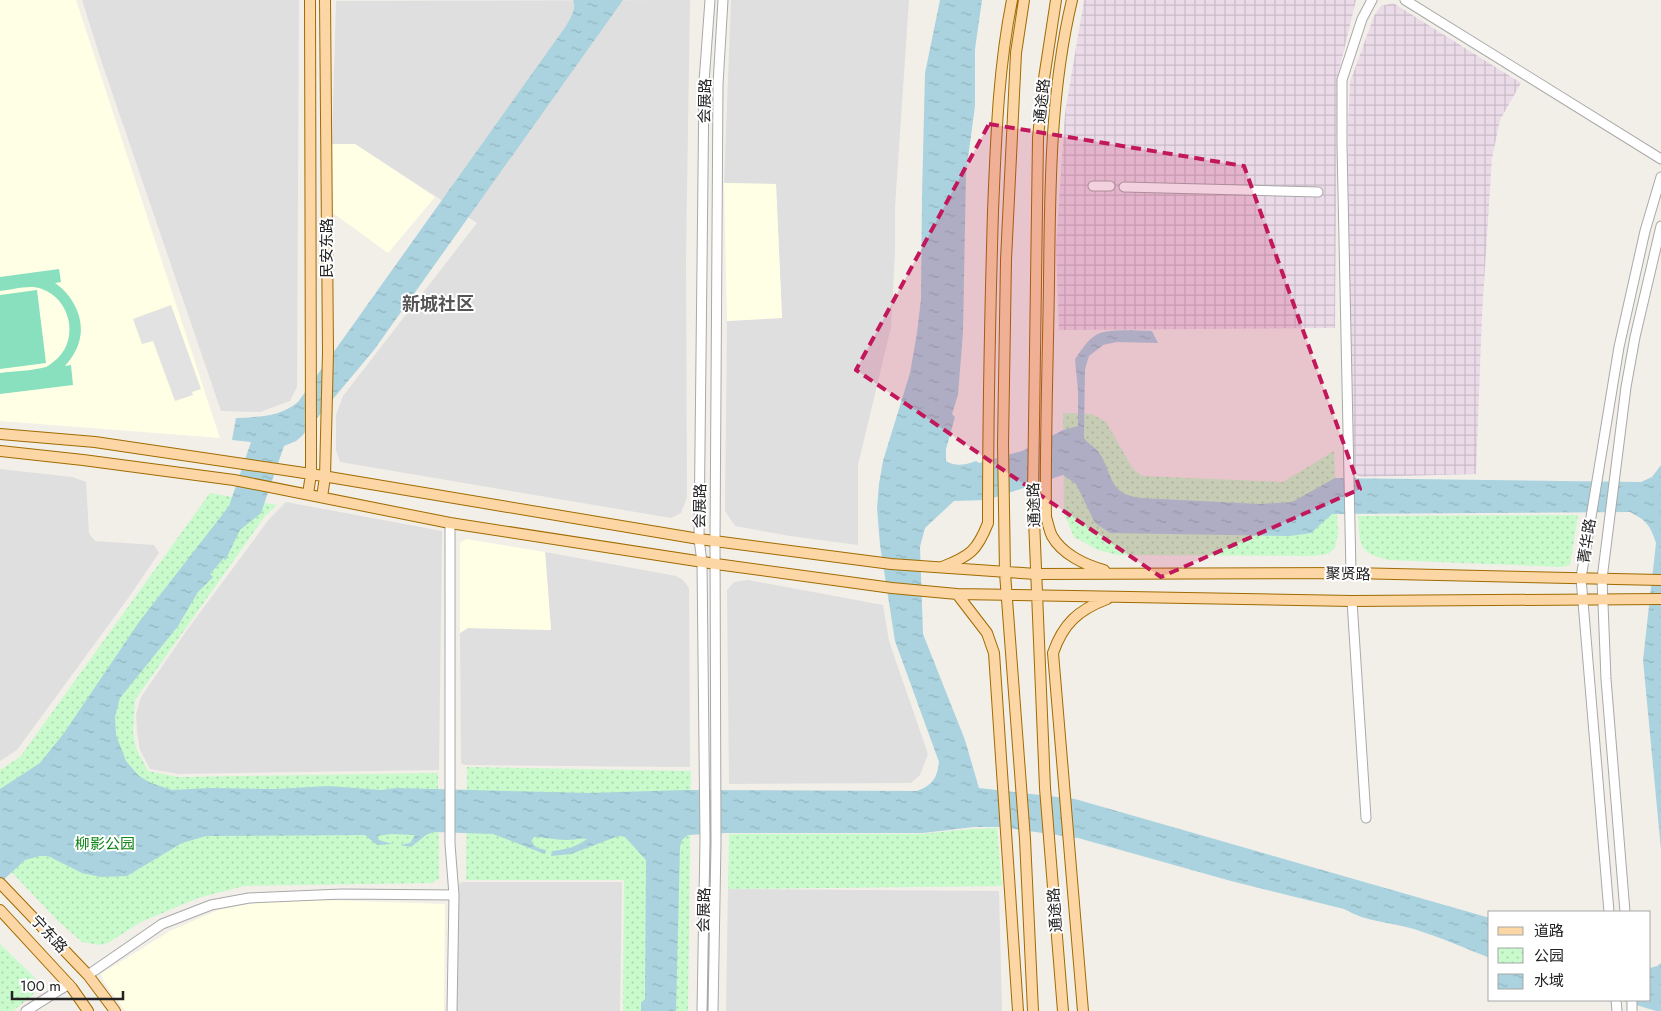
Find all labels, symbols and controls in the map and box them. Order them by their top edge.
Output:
street label: 通途路 [1029,77,1055,125]
street label: 会展路 [694,78,716,124]
street label: 民安东路 [316,218,338,278]
district label: 新城社区 [402,291,474,317]
street label: 通途路 [1022,482,1046,528]
street label: 会展路 [689,483,711,529]
street label: 菁华路 [1573,517,1601,565]
street label: 聚贤路 [1325,563,1371,585]
park label: 柳影公园 [75,833,135,855]
street label: 会展路 [693,887,715,933]
street label: 通途路 [1042,887,1068,933]
street label: 宁东路 [26,910,72,958]
legend [1488,911,1651,1001]
text: 道路 [1534,920,1564,942]
text: 公园 [1534,945,1564,967]
scale bar [12,968,124,1000]
text: 水域 [1534,970,1564,992]
text: 100 m [20,975,61,997]

